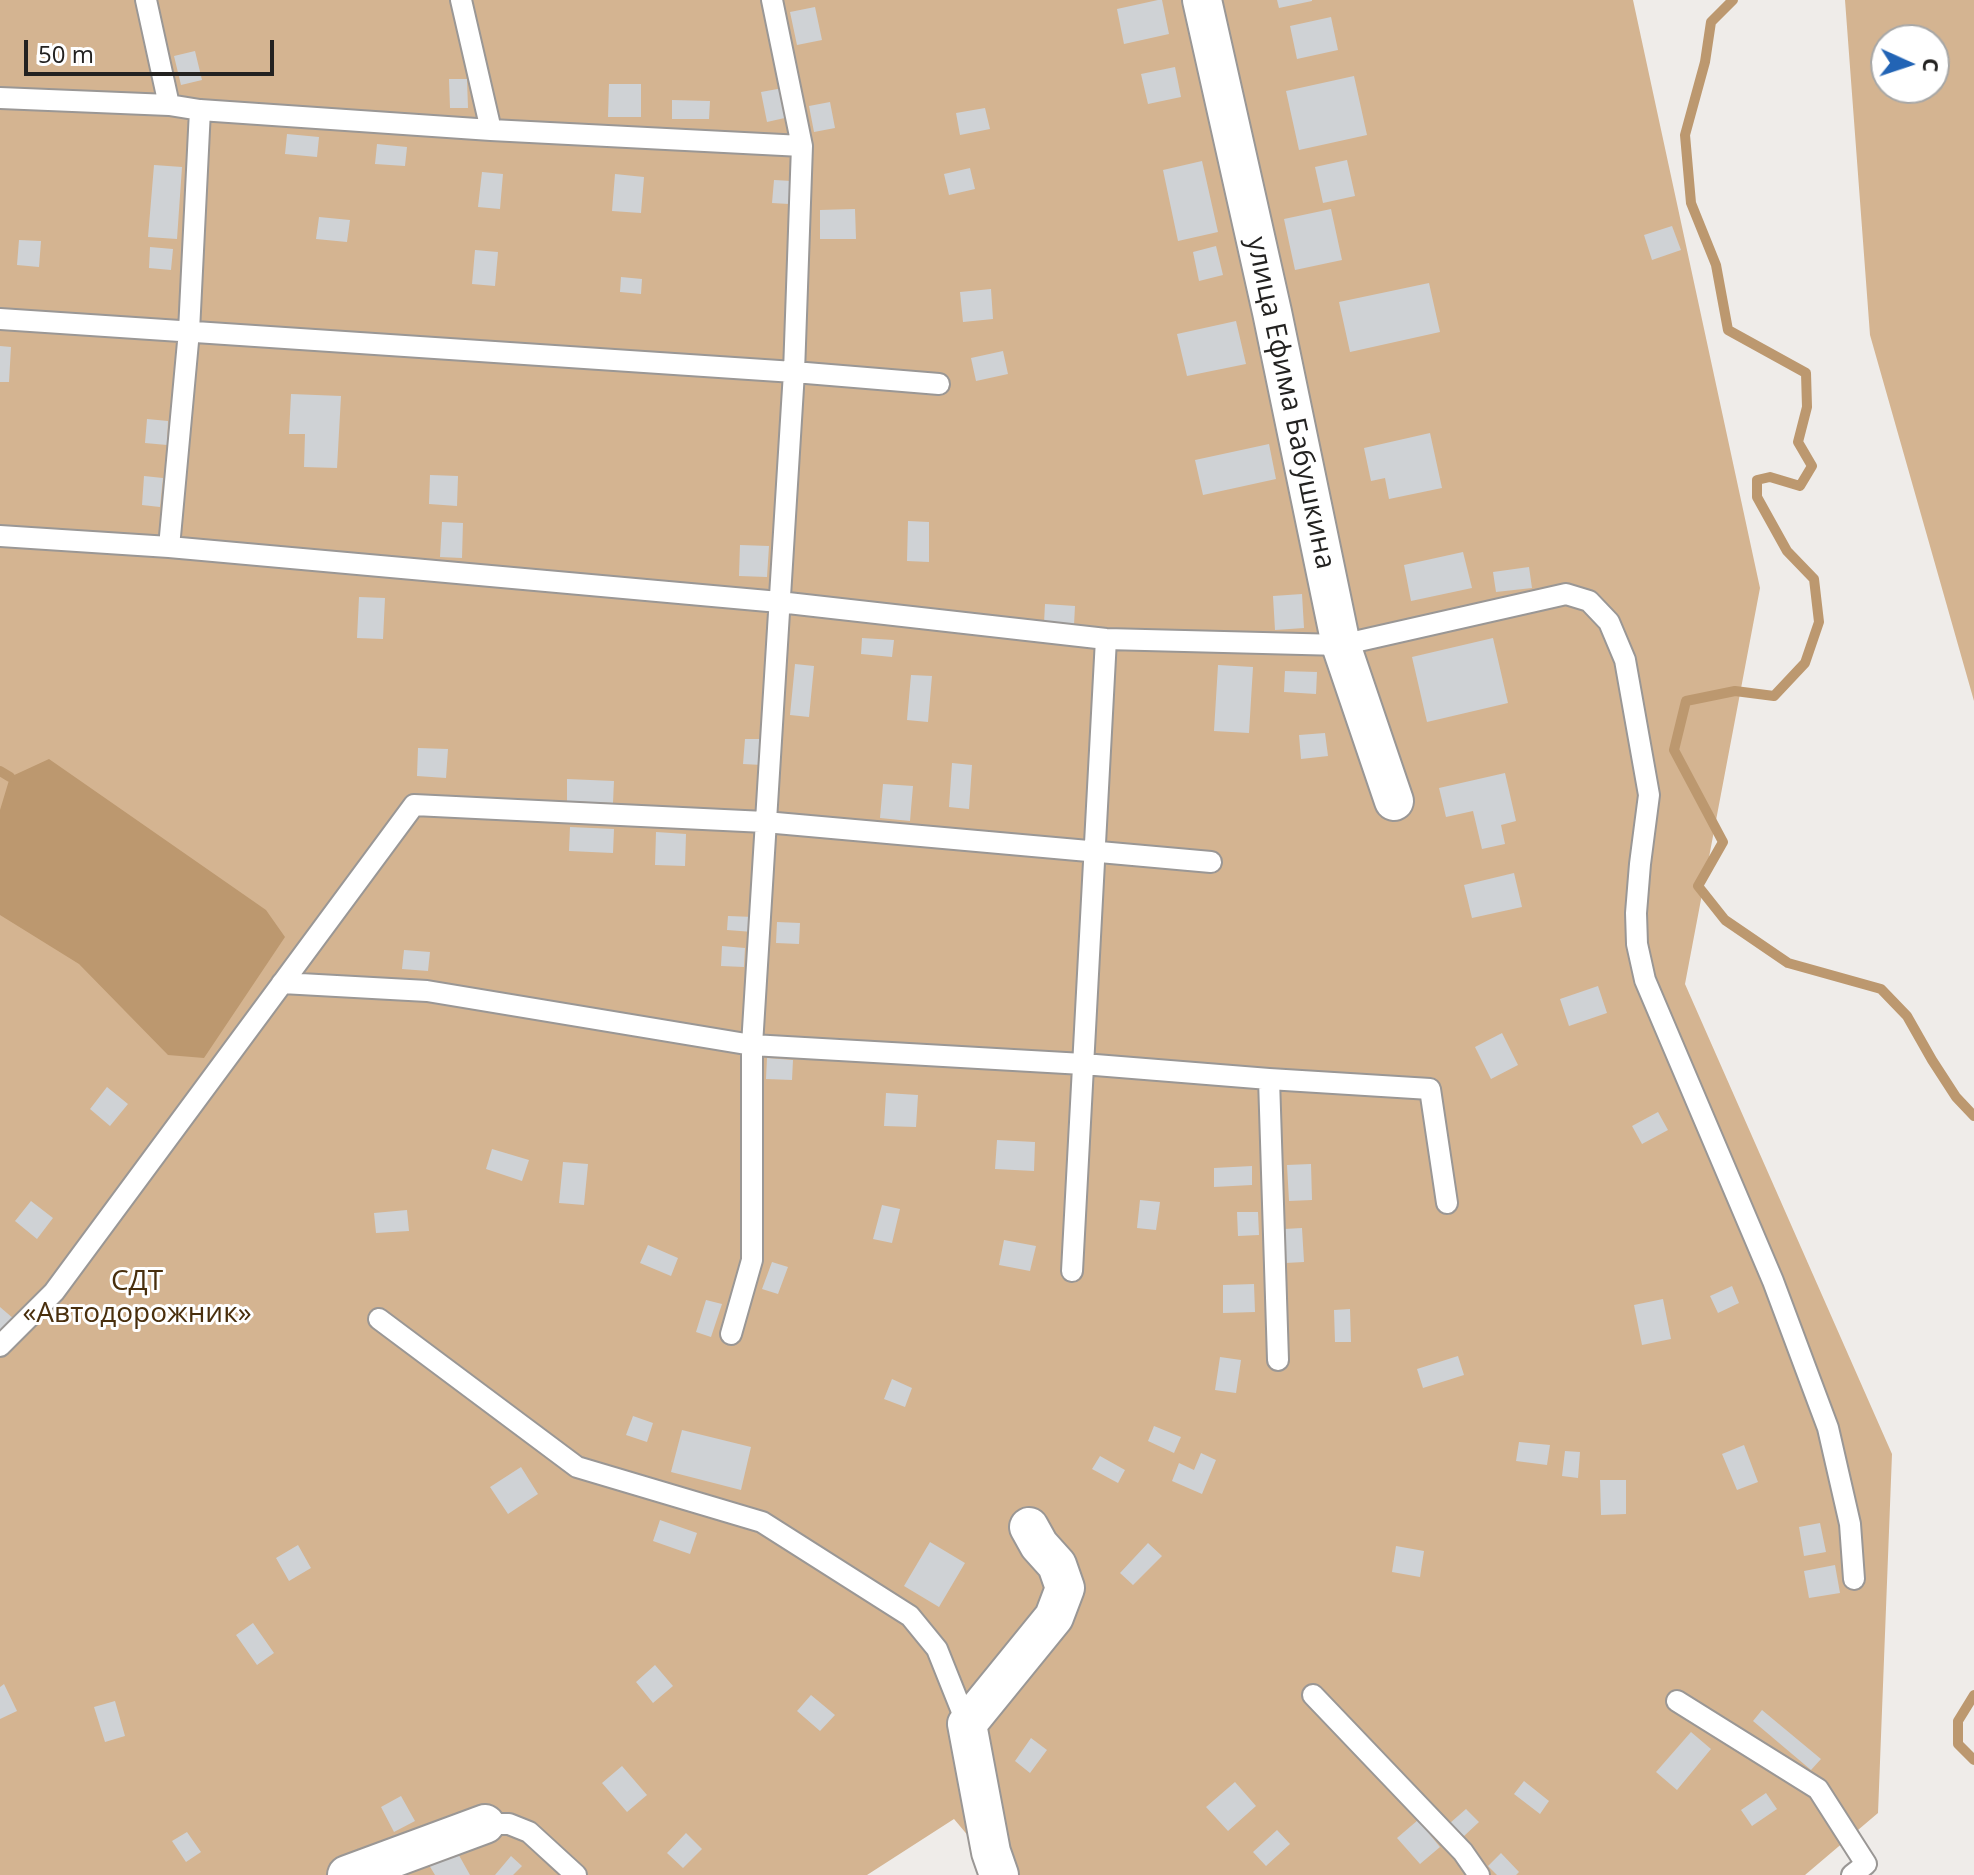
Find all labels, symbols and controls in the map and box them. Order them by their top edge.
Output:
scale bar [28,24,278,74]
north arrow [1870,24,1950,104]
text: 50 m [38,37,94,70]
text: С [1917,57,1947,73]
street label: улица Ефима Бабушкина [1238,234,1342,572]
park label: СДТ «Автодорожник» [22,1265,252,1331]

